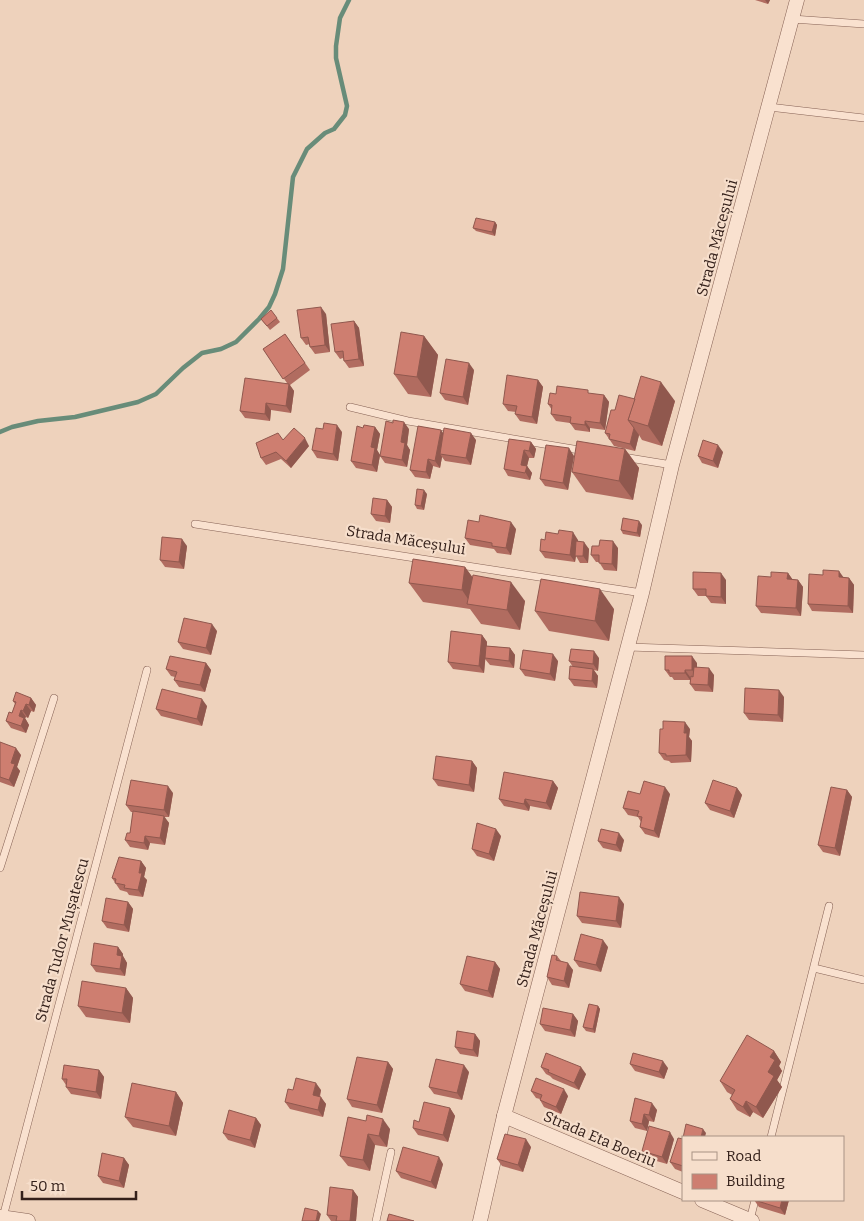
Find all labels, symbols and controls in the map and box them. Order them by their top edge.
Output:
street label: Strada Măceșului [693,177,742,299]
street label: Strada Măceșului [345,522,467,559]
street label: Strada Tudor Mușatescu [31,856,94,1024]
street label: Strada Măceșului [513,868,562,990]
street label: Strada Eta Boeriu [541,1107,659,1171]
legend [682,1136,844,1201]
text: Road [726,1147,761,1165]
scale bar [22,1168,136,1200]
text: Building [726,1172,785,1190]
text: 50 m [30,1177,66,1195]

